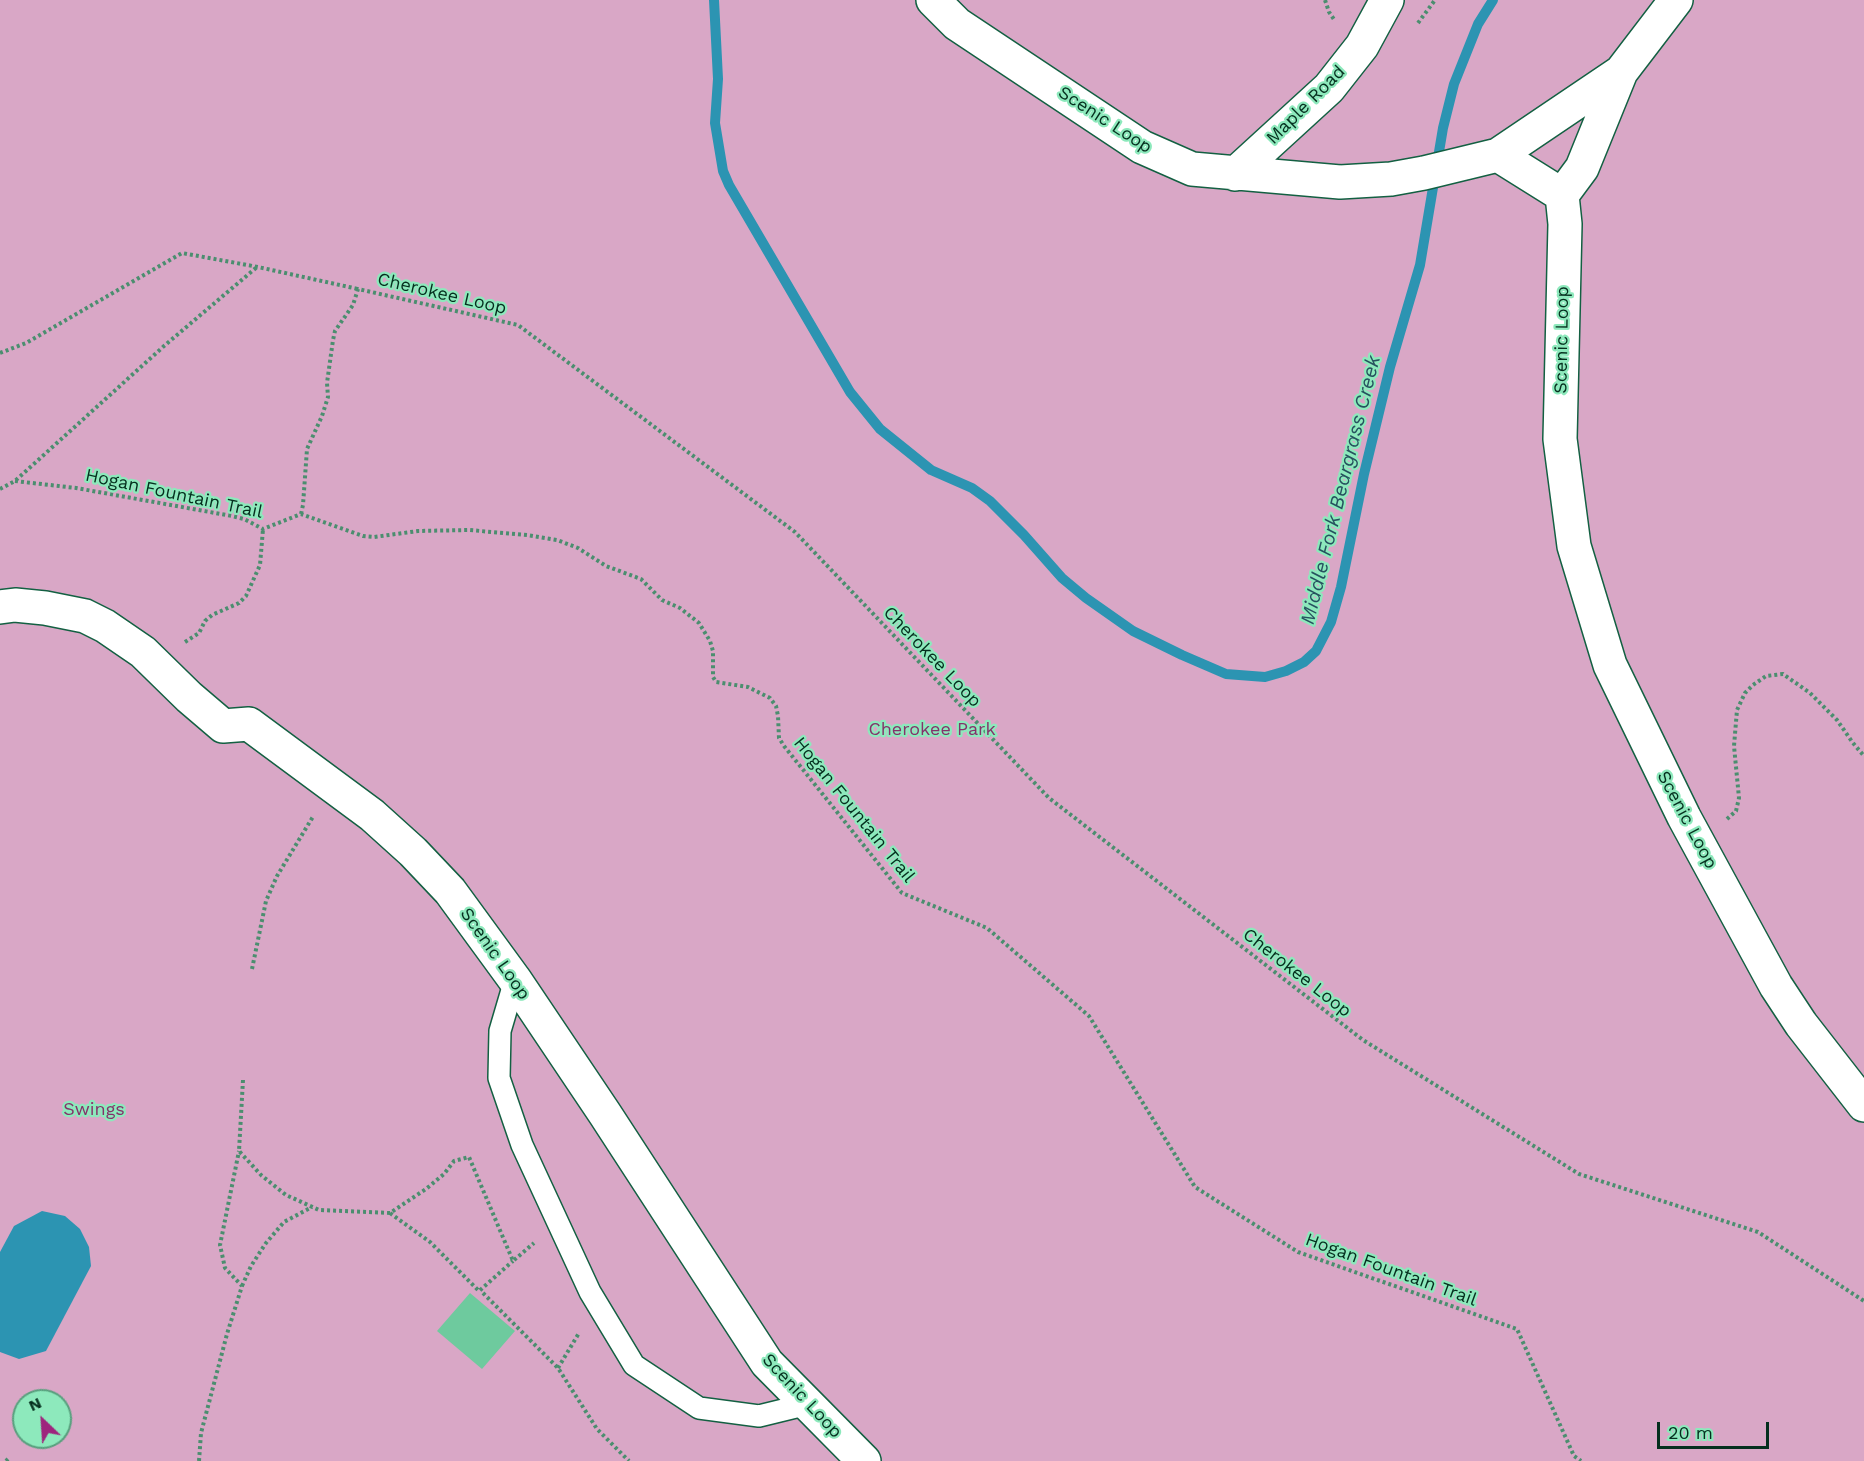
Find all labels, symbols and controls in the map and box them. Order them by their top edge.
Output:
street label: Maple Road [1262,61,1350,149]
street label: Scenic Loop [1054,82,1156,158]
street label: Cherokee Loop [375,269,509,319]
street label: Scenic Loop [1550,286,1574,394]
water label: Middle Fork Beargrass Creek [1296,353,1386,627]
street label: Hogan Fountain Trail [83,465,265,523]
street label: Cherokee Loop [878,602,986,712]
park label: Cherokee Park [868,719,996,741]
street label: Hogan Fountain Trail [789,733,919,887]
street label: Scenic Loop [1652,767,1722,873]
street label: Scenic Loop [455,904,535,1004]
street label: Cherokee Loop [1238,924,1356,1022]
park label: Swings [63,1099,125,1121]
street label: Hogan Fountain Trail [1302,1229,1480,1311]
street label: Scenic Loop [757,1349,847,1443]
north arrow [12,1389,72,1449]
text: N [26,1393,44,1415]
scale bar [1660,1410,1772,1448]
text: 20 m [1668,1422,1713,1443]

